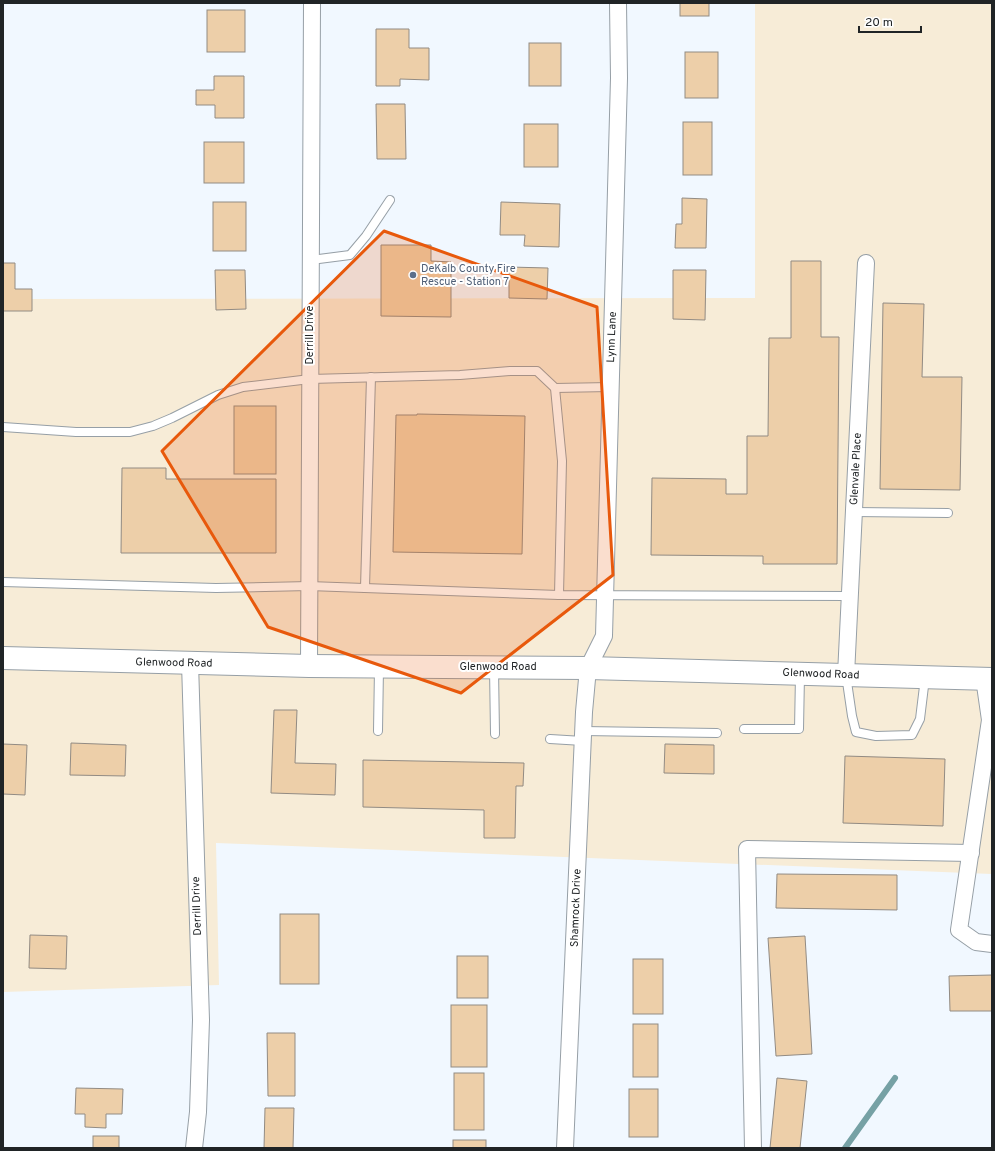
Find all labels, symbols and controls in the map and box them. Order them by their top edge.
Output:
scale bar [859,8,921,34]
text: 20 m [865,15,893,31]
place label: DeKalb County Fire Rescue - Station 7 [421,262,516,289]
marker: DeKalb County Fire Rescue - Station 7 [408,270,418,280]
street label: Derrill Drive [303,305,317,365]
street label: Lynn Lane [604,311,620,363]
street label: Glenvale Place [847,432,865,506]
street label: Glenwood Road [135,655,213,671]
street label: Glenwood Road [459,660,537,674]
street label: Glenwood Road [782,666,860,682]
street label: Shamrock Drive [568,868,584,947]
street label: Derrill Drive [189,876,205,936]

